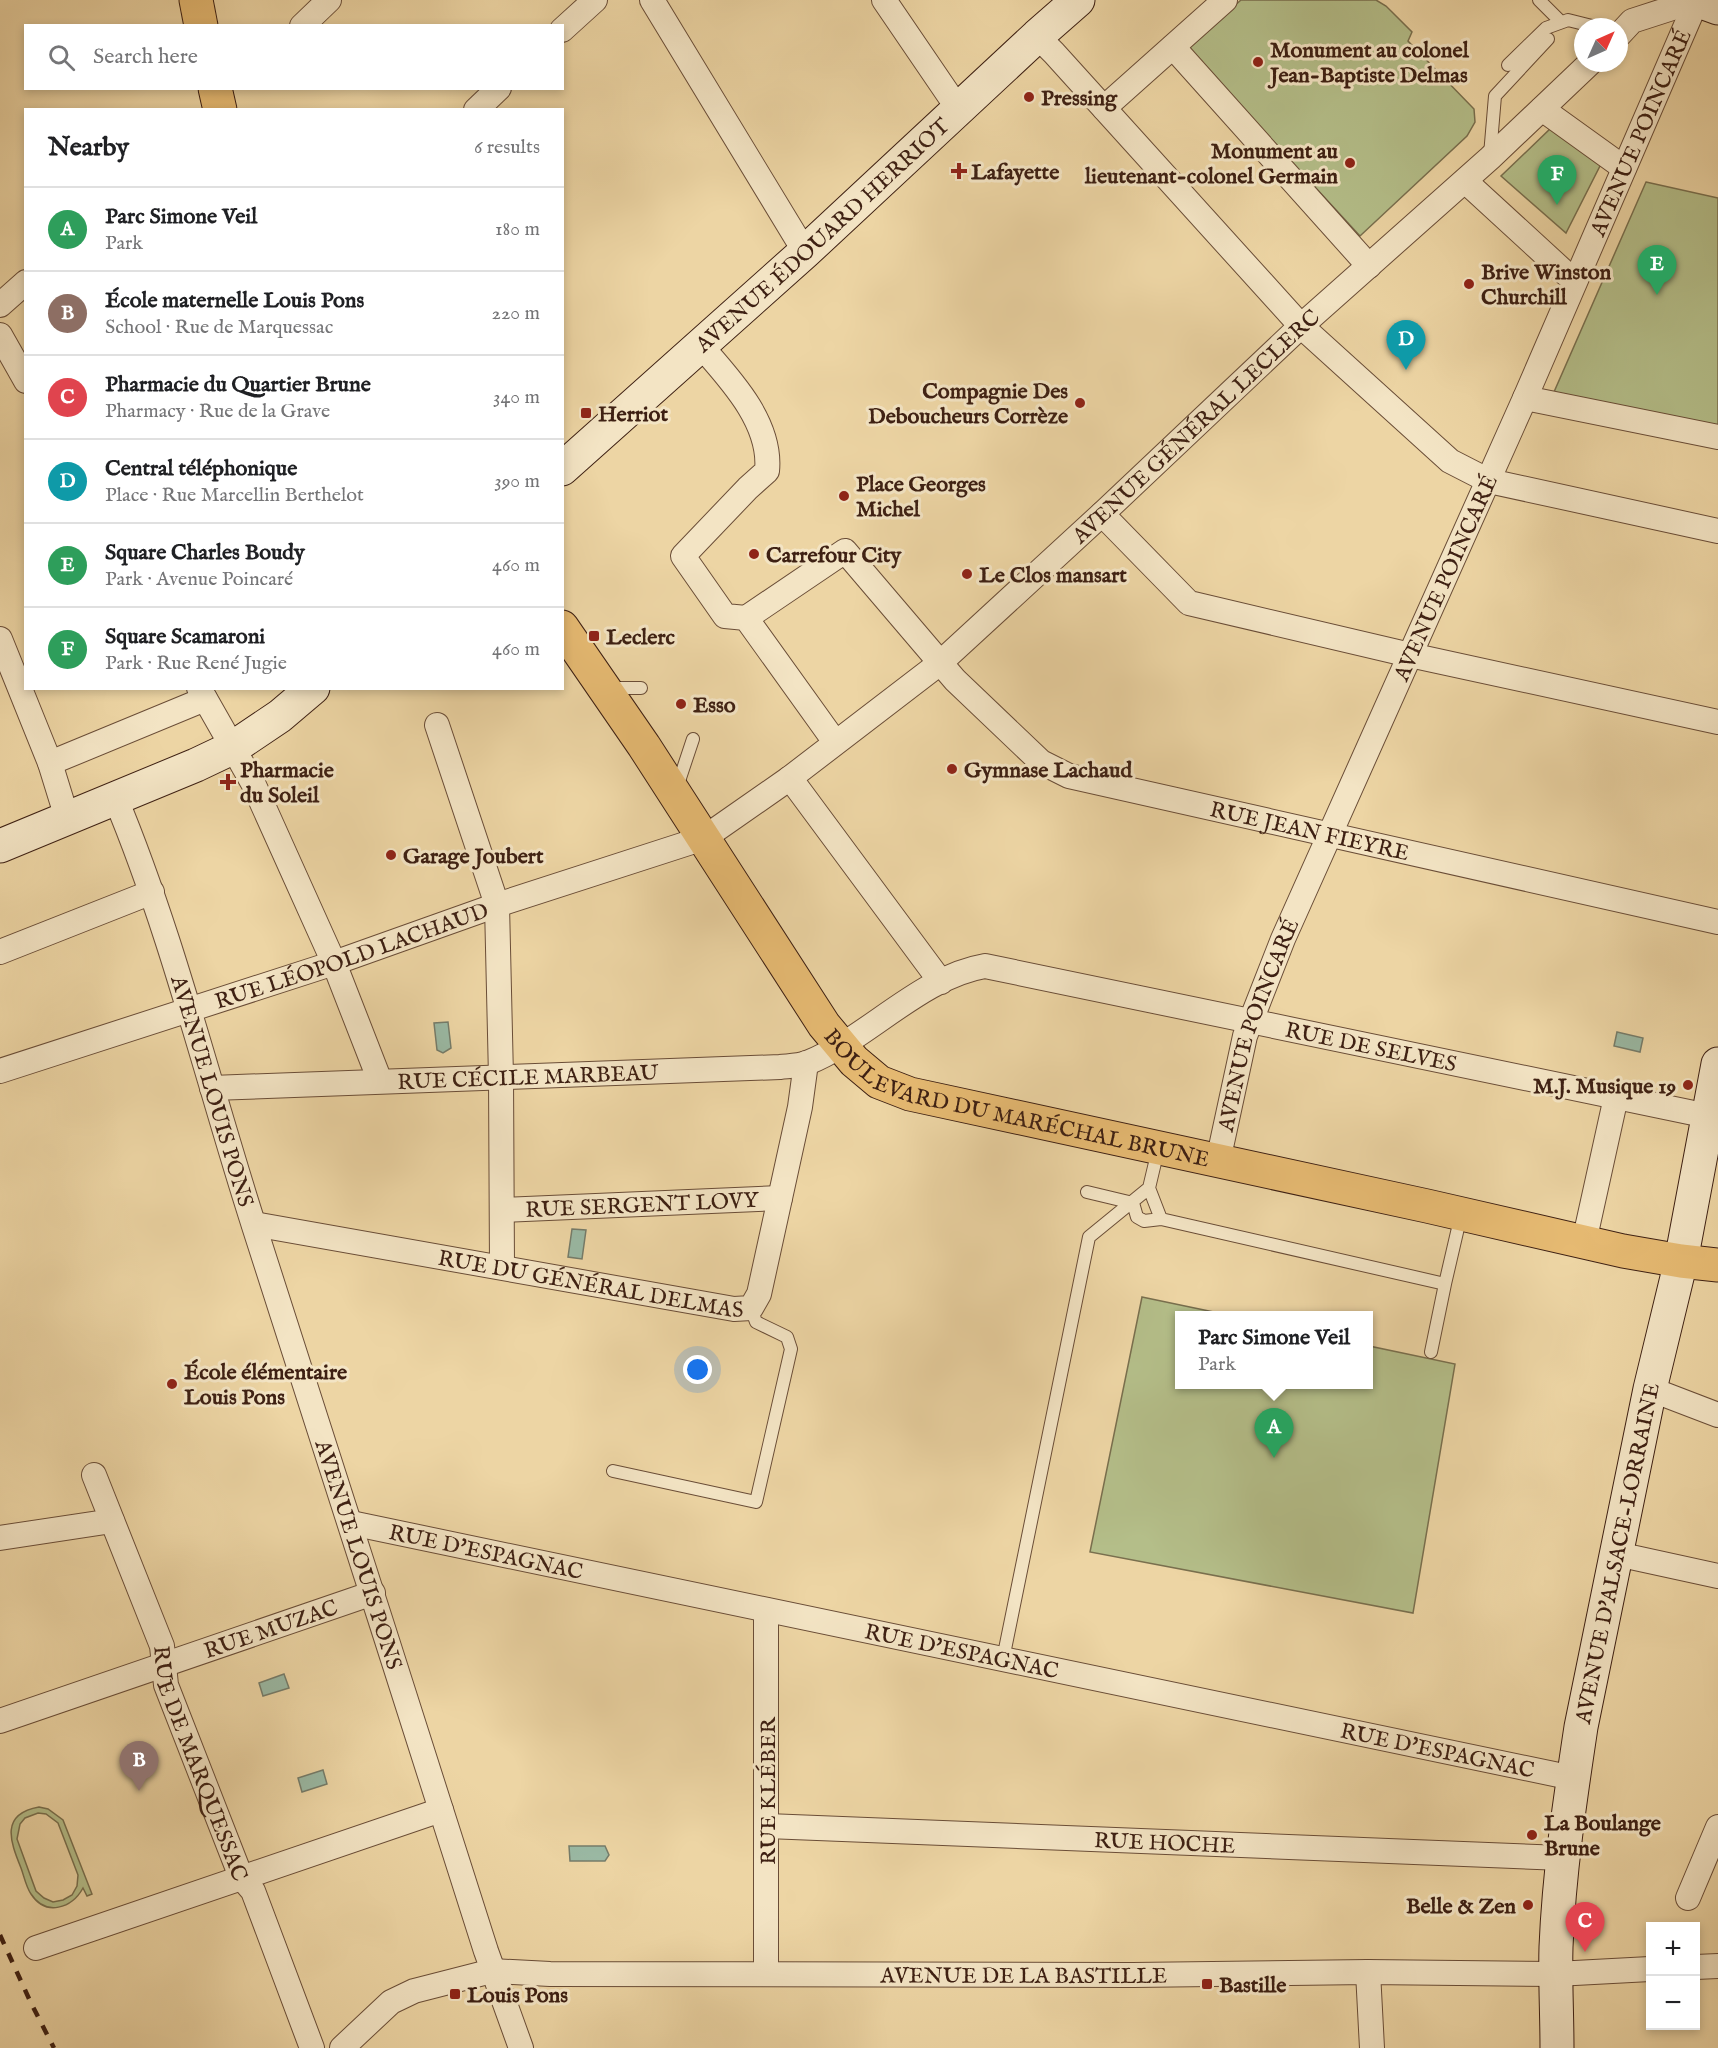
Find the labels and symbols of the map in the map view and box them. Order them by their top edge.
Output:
north arrow [1574,18,1628,72]
street label: AVENUE POINCARÉ [1584,25,1699,242]
place label: Monument au colonel Jean-Baptiste Delmas [1267,37,1470,90]
marker: Monument au colonel Jean-Baptiste Delmas [1251,55,1265,69]
place label: Pressing [1041,85,1118,113]
marker: Pressing [1022,90,1036,104]
street label: AVENUE ÉDOUARD HERRIOT [689,113,956,360]
place label: Monument au lieutenant-colonel Germain [1084,138,1339,191]
marker: Monument au lieutenant-colonel Germain [1343,156,1357,170]
pin: F [1538,156,1576,205]
place label: Lafayette [971,159,1059,187]
marker: Lafayette [952,164,966,178]
pin: E [1638,246,1676,295]
place label: Brive Winston Churchill [1481,259,1612,312]
marker: Brive Winston Churchill [1462,277,1476,291]
street label: AVENUE GÉNÉRAL LECLERC [1066,304,1326,551]
pin: D [1386,320,1426,370]
place label: Compagnie Des Deboucheurs Corrèze [868,378,1068,431]
marker: Compagnie Des Deboucheurs Corrèze [1073,396,1087,410]
place label: Herriot [598,401,668,429]
marker: Herriot [579,406,593,420]
place label: Place Georges Michel [856,471,986,524]
street label: AVENUE POINCARÉ [1388,471,1505,687]
marker: Place Georges Michel [837,489,851,503]
place label: Carrefour City [766,542,902,570]
marker: Carrefour City [747,547,761,561]
place label: Le Clos mansart [979,562,1127,590]
marker: Le Clos mansart [960,567,974,581]
place label: Leclerc [606,624,675,652]
marker: Leclerc [587,629,601,643]
place label: Esso [693,692,736,720]
marker: Esso [674,697,688,711]
place label: Pharmacie du Soleil [240,757,334,810]
place label: Gymnase Lachaud [964,757,1133,785]
marker: Gymnase Lachaud [945,762,959,776]
marker: Pharmacie du Soleil [221,775,235,789]
street label: RUE JEAN FIEYRE [1207,796,1412,868]
place label: Garage Joubert [403,843,544,871]
marker: Garage Joubert [384,848,398,862]
street label: RUE LÉOPOLD LACHAUD [212,897,493,1017]
street label: AVENUE POINCARÉ [1213,915,1306,1135]
street label: AVENUE LOUIS PONS [163,972,259,1211]
street label: RUE DE SELVES [1282,1017,1459,1079]
street label: BOULEVARD DU MARÉCHAL BRUNE [817,1024,1212,1174]
street label: RUE CÉCILE MARBEAU [397,1059,659,1097]
place label: M.J. Musique 19 [1533,1073,1676,1101]
marker: M.J. Musique 19 [1681,1078,1695,1092]
street label: RUE SERGENT LOVY [525,1187,760,1225]
street label: RUE DU GÉNÉRAL DELMAS [436,1245,744,1325]
your location [683,1355,712,1384]
place label: École élémentaire Louis Pons [184,1359,347,1412]
marker: École élémentaire Louis Pons [165,1377,179,1391]
street label: AVENUE D'ALSACE-LORRAINE [1570,1381,1667,1727]
pin: A [1254,1408,1294,1458]
street label: AVENUE LOUIS PONS [307,1436,407,1673]
street label: RUE D'ESPAGNAC [386,1519,585,1587]
street label: RUE MUZAC [201,1594,342,1666]
street label: RUE D'ESPAGNAC [862,1619,1061,1686]
street label: RUE DE MARQUESSAC [146,1645,253,1885]
street label: RUE KLÉBER [755,1716,783,1865]
street label: RUE D'ESPAGNAC [1338,1718,1537,1786]
pin: B [120,1742,158,1791]
place label: La Boulange Brune [1544,1810,1661,1863]
street label: RUE HOCHE [1093,1827,1236,1861]
marker: La Boulange Brune [1525,1828,1539,1842]
place label: Belle & Zen [1406,1893,1516,1921]
marker: Belle & Zen [1521,1898,1535,1912]
pin: C [1566,1902,1604,1952]
street label: AVENUE DE LA BASTILLE [879,1963,1167,1991]
place label: Bastille [1219,1972,1286,2000]
marker: Bastille [1200,1977,1214,1991]
place label: Louis Pons [467,1982,568,2010]
marker: Louis Pons [448,1987,462,2001]

